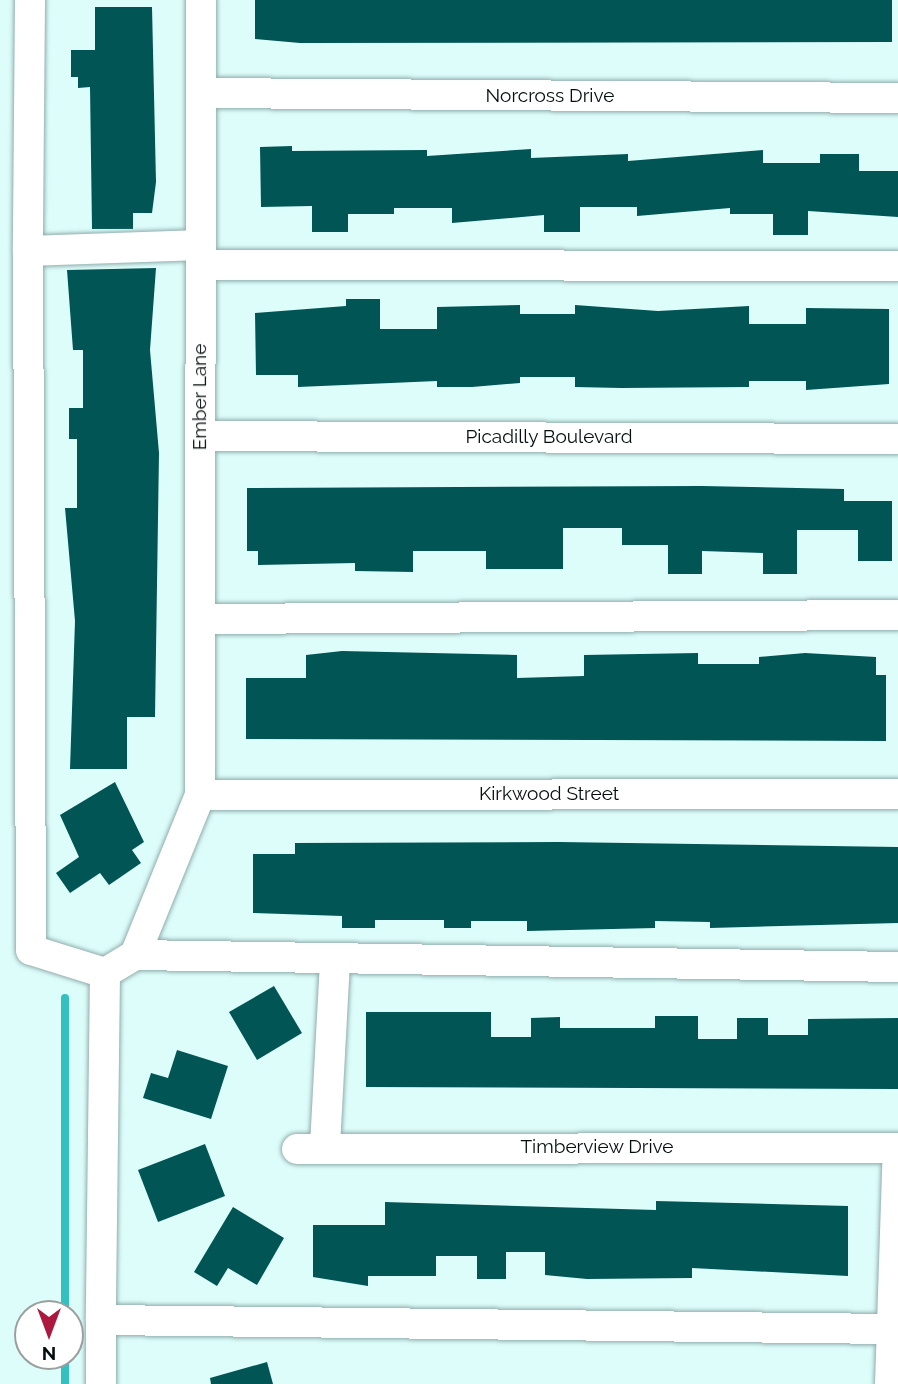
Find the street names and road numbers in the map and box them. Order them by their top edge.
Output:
street label: Norcross Drive [486,85,614,107]
street label: Ember Lane [189,344,211,450]
street label: Picadilly Boulevard [465,426,633,448]
street label: Kirkwood Street [479,783,619,805]
street label: Timberview Drive [520,1136,674,1158]

